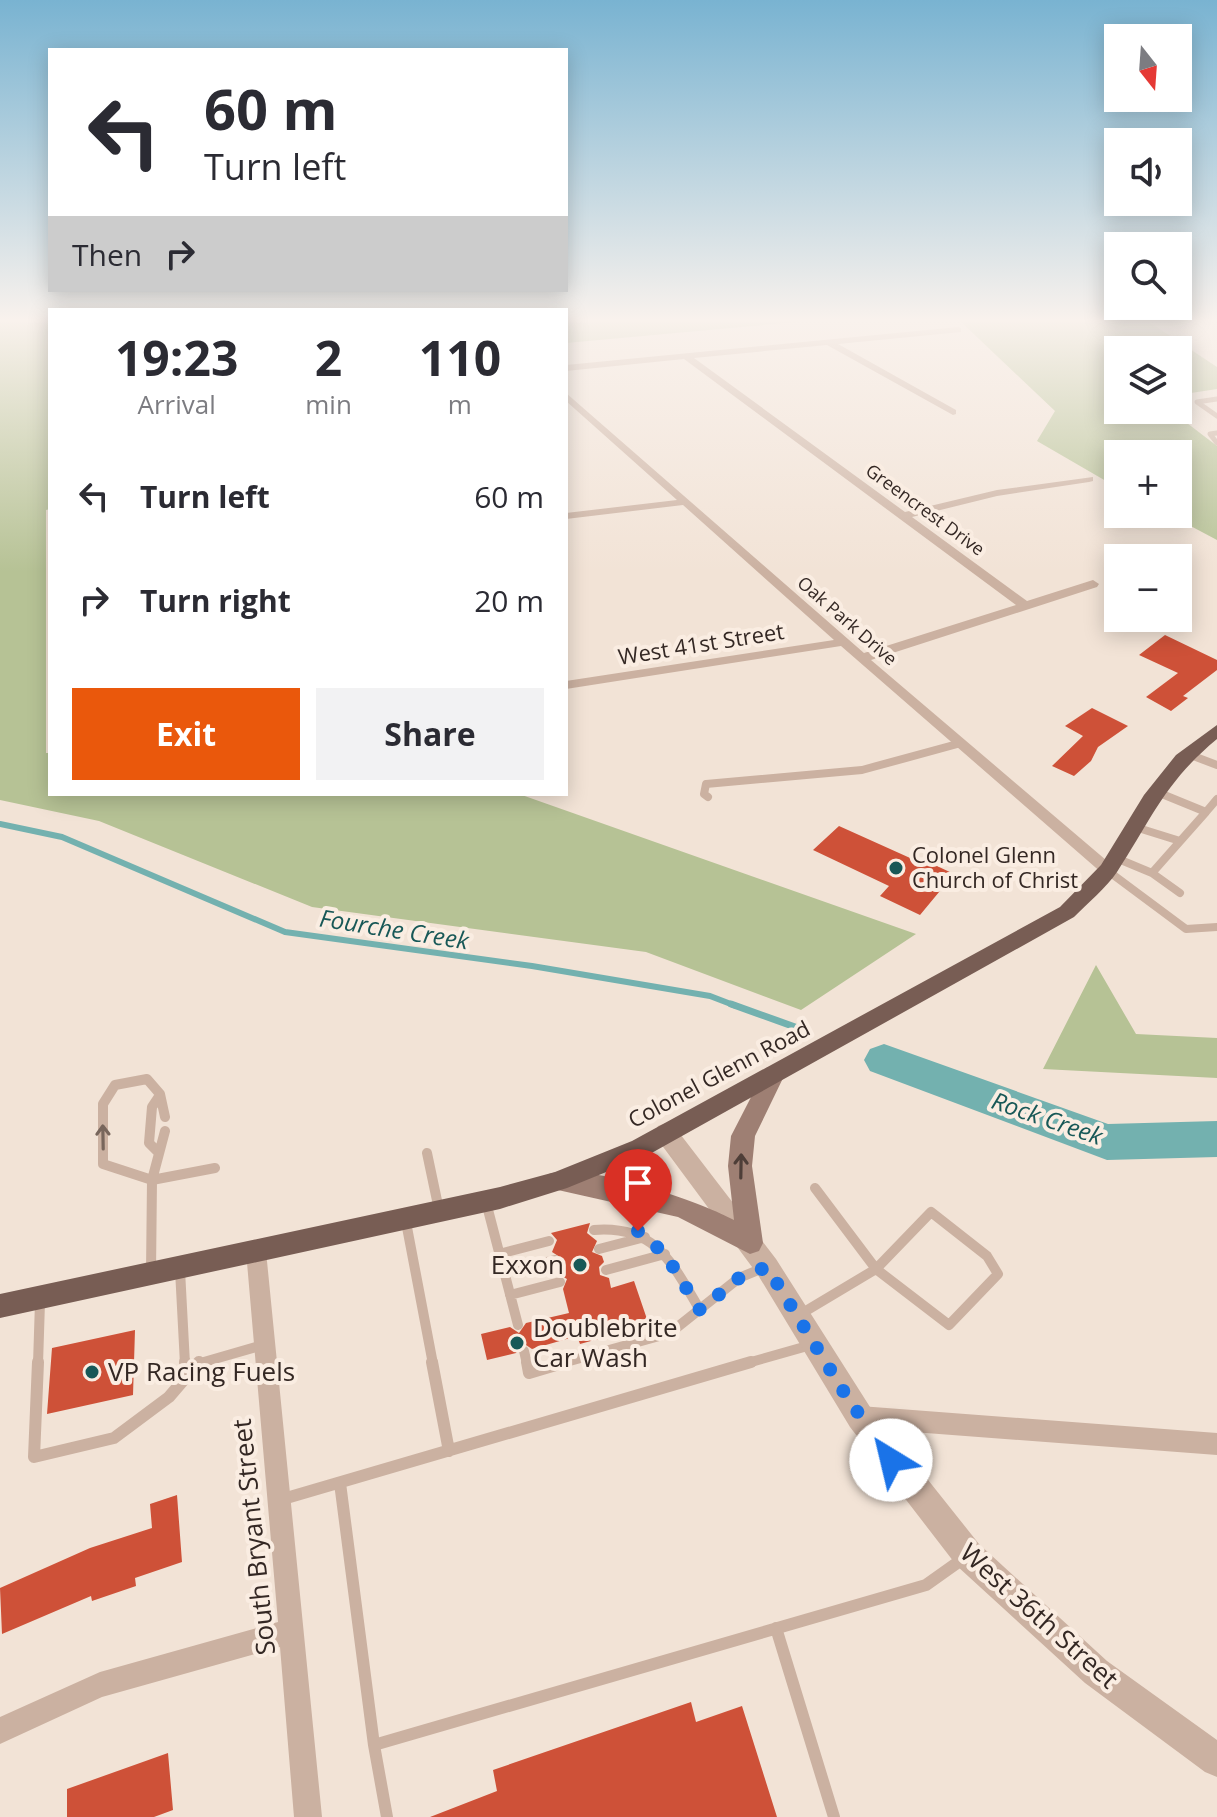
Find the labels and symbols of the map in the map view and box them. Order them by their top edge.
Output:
north arrow [1104,24,1192,112]
street label: Greencrest Drive [861,458,990,560]
street label: Oak Park Drive [793,570,903,670]
street label: West 41st Street [616,615,786,671]
place label: Colonel Glenn Church of Christ [912,839,1078,894]
marker: Colonel Glenn Church of Christ [887,859,905,877]
water label: Fourche Creek [317,900,472,957]
street label: Colonel Glenn Road [622,1012,815,1134]
water label: Rock Creek [988,1083,1109,1152]
one-way arrow [95,1124,111,1151]
pin [604,1149,672,1231]
one-way arrow [733,1153,749,1180]
place label: Exxon [491,1246,564,1282]
marker: Exxon [571,1256,589,1274]
place label: Doublebrite Car Wash [533,1309,678,1375]
marker: Doublebrite Car Wash [508,1334,526,1352]
place label: VP Racing Fuels [108,1353,295,1389]
marker: VP Racing Fuels [83,1363,101,1381]
street label: South Bryant Street [223,1417,283,1657]
position arrow [849,1418,933,1502]
street label: West 36th Street [953,1535,1127,1696]

